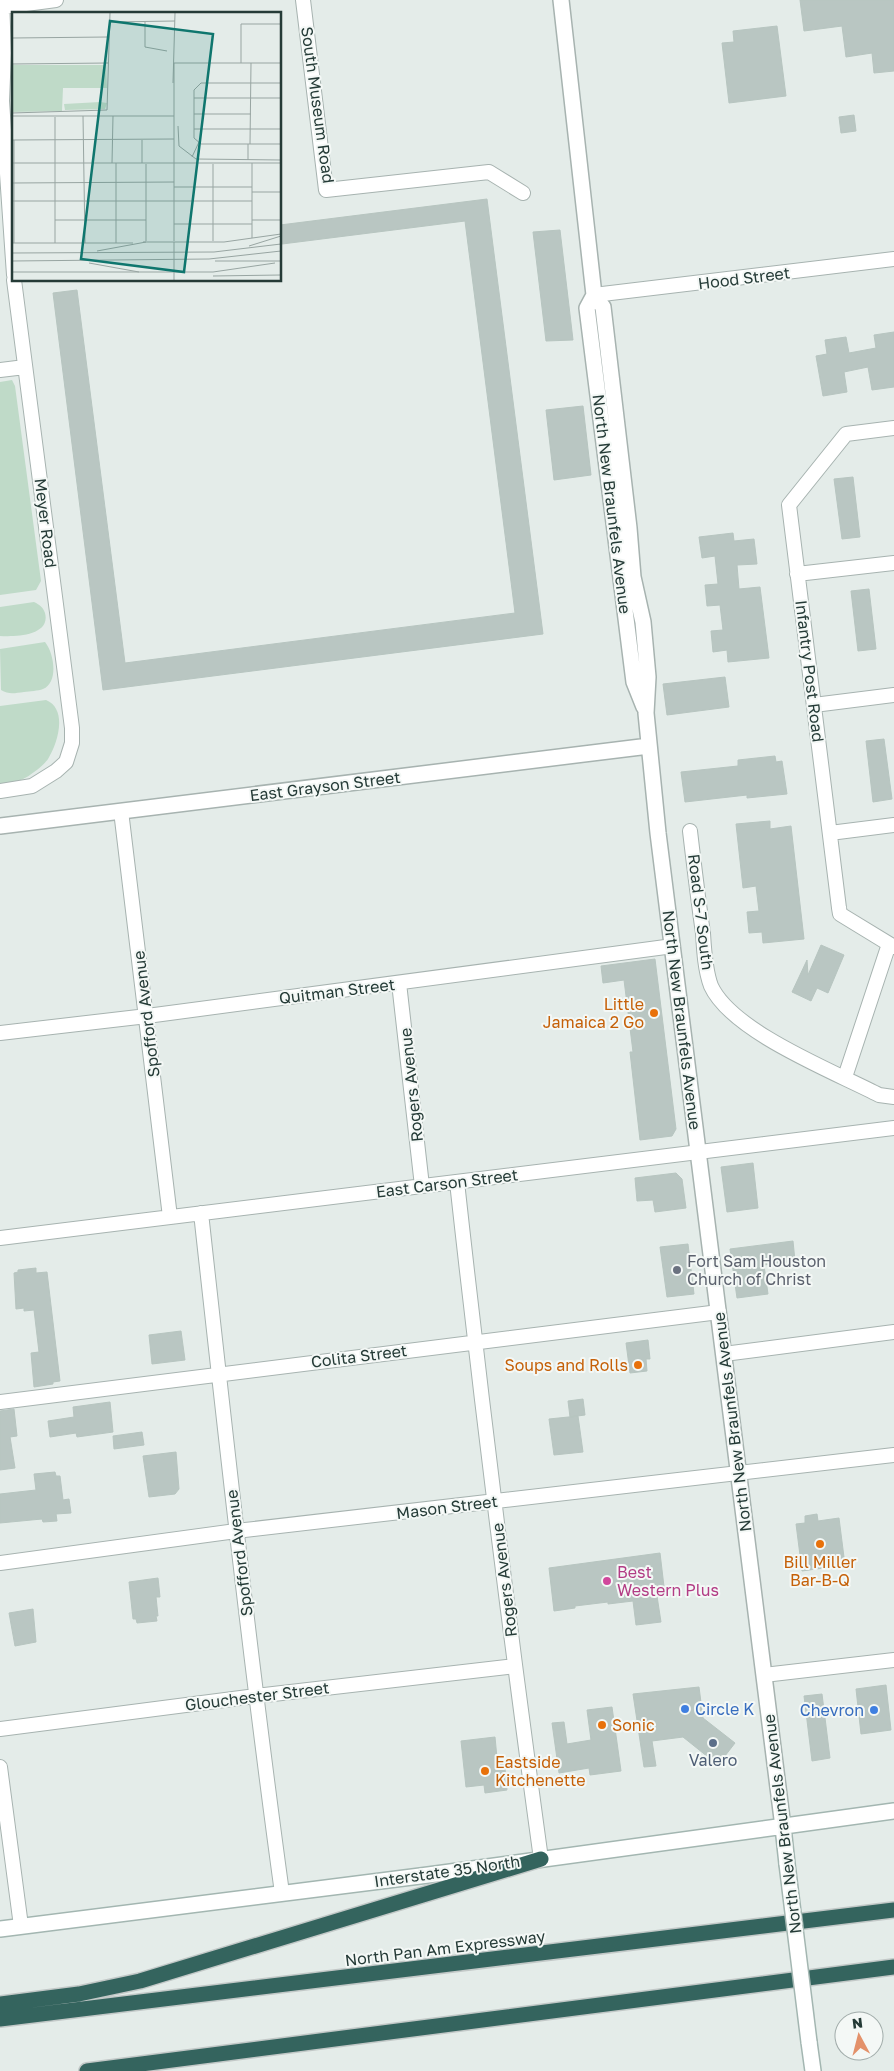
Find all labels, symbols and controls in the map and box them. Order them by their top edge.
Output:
inset map [12,12,281,281]
street label: South Museum Road [297,25,339,185]
street label: Hood Street [697,262,791,294]
street label: North New Braunfels Avenue [589,393,635,615]
street label: Meyer Road [31,477,61,569]
street label: Infantry Post Road [791,599,829,743]
street label: East Grayson Street [248,767,402,805]
street label: Road S-7 South [684,853,718,971]
street label: North New Braunfels Avenue [659,909,705,1131]
street label: Spofford Avenue [128,950,164,1078]
street label: Quitman Street [278,974,396,1008]
place label: Little Jamaica 2 Go [543,994,644,1032]
marker: Little Jamaica 2 Go [648,1007,660,1019]
street label: Rogers Avenue [395,1027,427,1143]
street label: East Carson Street [375,1164,519,1202]
place label: Fort Sam Houston Church of Christ [687,1251,826,1289]
marker: Fort Sam Houston Church of Christ [671,1264,683,1276]
street label: North New Braunfels Avenue [709,1311,755,1533]
street label: Colita Street [310,1340,408,1372]
place label: Soups and Rolls [504,1355,628,1375]
marker: Soups and Rolls [632,1359,644,1371]
street label: Spofford Avenue [221,1489,257,1617]
street label: Mason Street [395,1491,499,1523]
street label: Rogers Avenue [487,1522,521,1638]
marker: Bill Miller Bar-B-Q [814,1538,826,1550]
place label: Bill Miller Bar-B-Q [784,1552,856,1590]
place label: Best Western Plus [617,1562,719,1600]
marker: Best Western Plus [601,1575,613,1587]
street label: Glouchester Street [184,1677,330,1715]
place label: Circle K [695,1699,754,1719]
place label: Chevron [800,1700,864,1720]
marker: Circle K [679,1703,691,1715]
marker: Chevron [868,1704,880,1716]
street label: North New Braunfels Avenue [759,1713,805,1935]
place label: Sonic [612,1715,655,1735]
marker: Sonic [596,1719,608,1731]
marker: Valero [707,1737,719,1749]
place label: Valero [689,1750,737,1770]
place label: Eastside Kitchenette [495,1752,586,1790]
marker: Eastside Kitchenette [479,1765,491,1777]
street label: Interstate 35 North [373,1851,521,1891]
street label: North Pan Am Expressway [344,1926,546,1970]
north arrow [834,2011,884,2061]
text: N [851,2014,864,2032]

